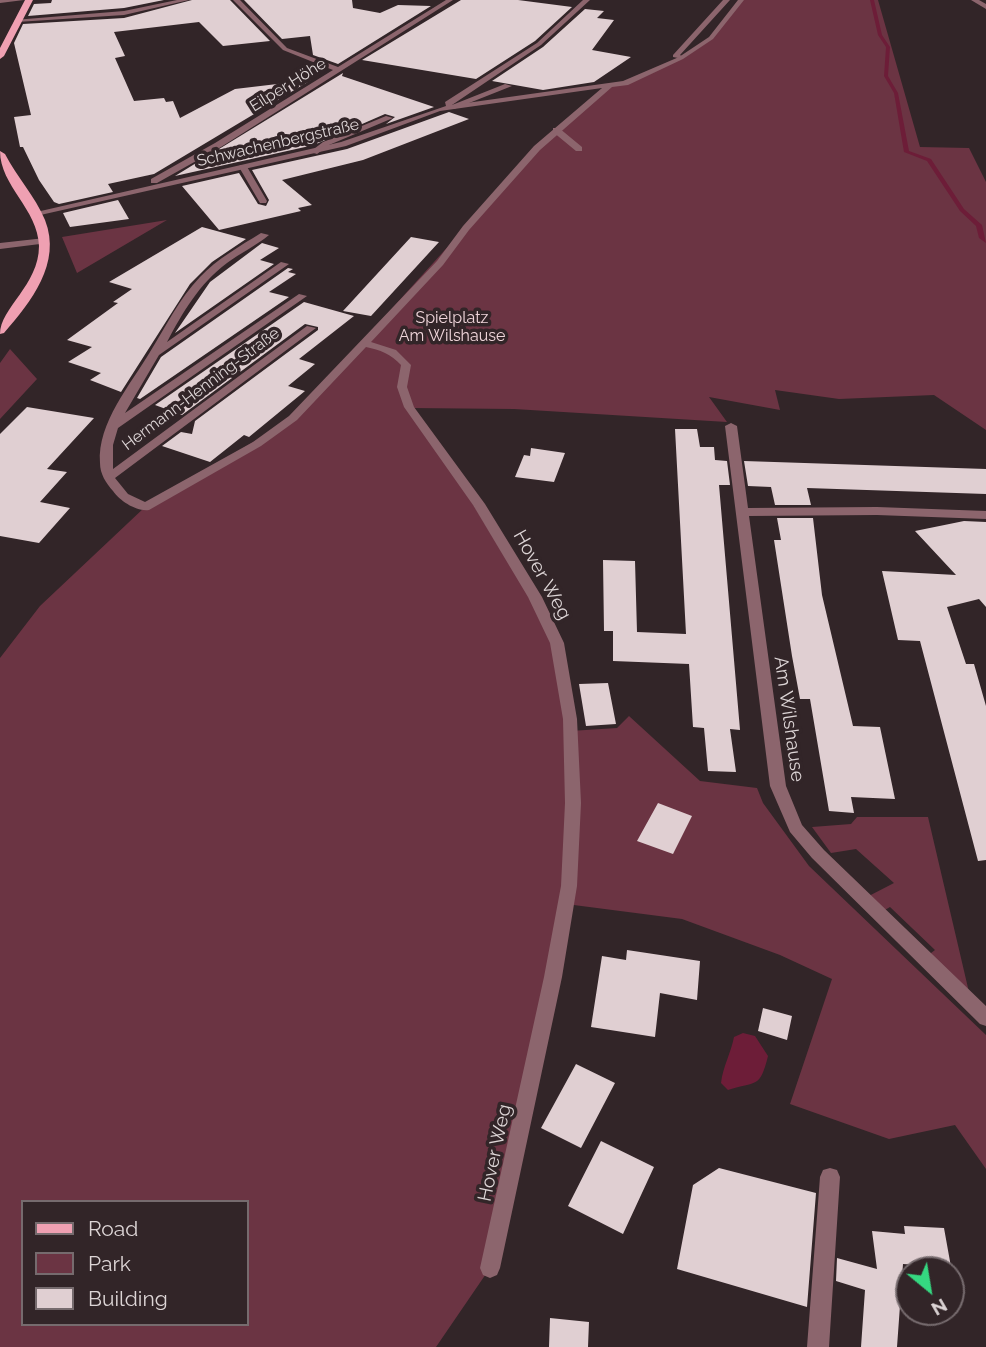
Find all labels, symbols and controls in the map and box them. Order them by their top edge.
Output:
street label: Eilper Höhe [246,54,330,116]
street label: Schwachenbergstraße [195,115,361,171]
park label: Spielplatz Am Wilshause [399,308,505,346]
street label: Hermann-Henning-Straße [119,324,283,454]
street label: Hover Weg [508,526,576,624]
street label: Am Wilshause [769,655,809,783]
street label: Hover Weg [474,1102,516,1204]
legend [21,1200,248,1326]
text: Road [88,1216,138,1241]
text: Park [88,1251,131,1276]
north arrow [895,1256,965,1326]
text: Building [88,1286,168,1311]
text: N [928,1294,951,1321]

